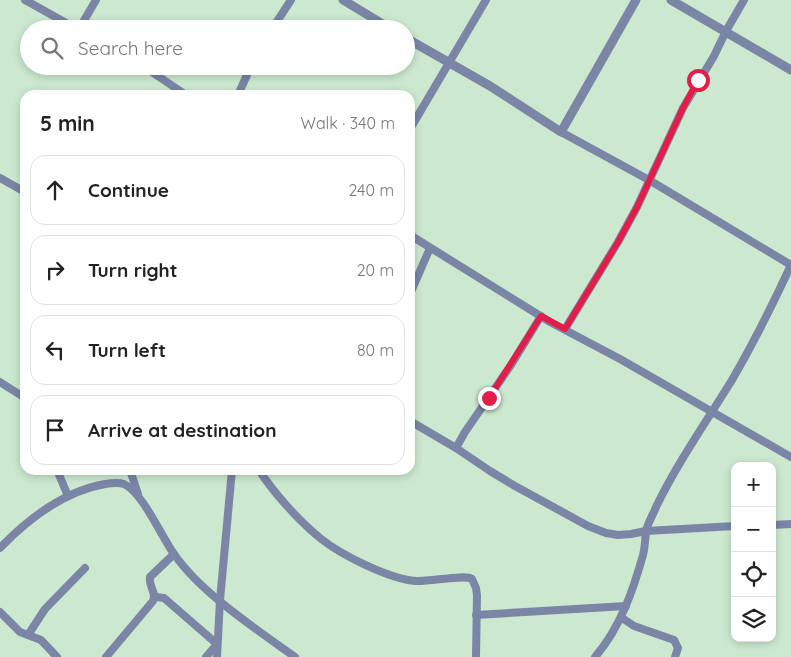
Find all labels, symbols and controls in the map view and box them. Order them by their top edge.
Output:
search box [20,20,415,75]
icon: search [38,34,66,62]
text: Search here [78,36,183,60]
route start [687,69,710,92]
text: 5 min [40,110,95,136]
text: Walk · 340 m [301,113,395,133]
icon: ahead [41,176,69,204]
text: Continue [88,178,169,202]
text: 240 m [348,180,394,200]
icon: right [41,256,69,284]
text: Turn right [88,258,177,282]
text: 20 m [357,260,394,280]
icon: left [41,336,69,364]
text: Turn left [88,338,166,362]
text: 80 m [357,340,394,360]
route end [478,387,501,410]
icon: arrive [41,416,69,444]
text: Arrive at destination [88,418,277,442]
map controls [731,462,776,642]
button: + [731,462,776,507]
button: − [731,507,776,552]
button: locate [731,552,776,597]
button: layers [731,597,776,642]

